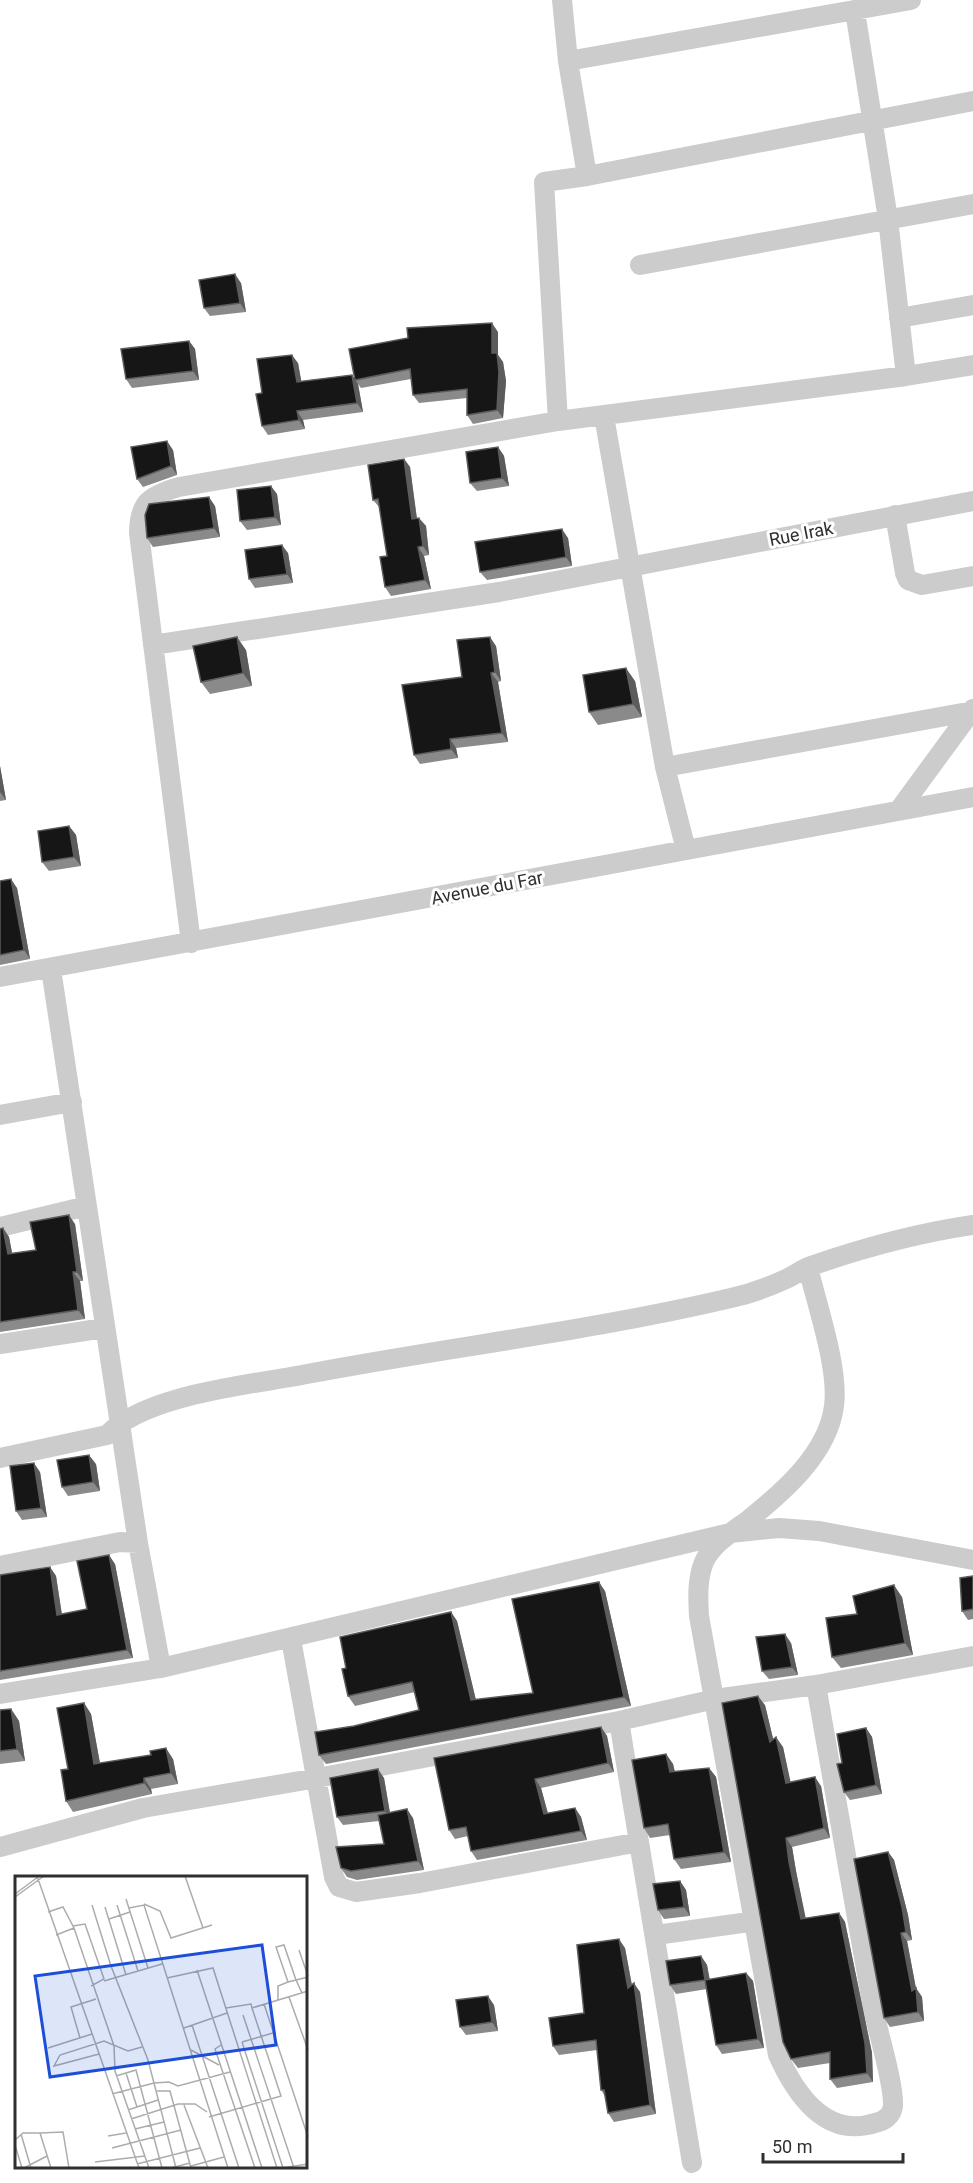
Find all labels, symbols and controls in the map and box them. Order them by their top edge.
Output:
street label: Rue Irak [767,517,835,550]
street label: Avenue du Far [429,866,545,909]
inset map [15,1876,308,2168]
scale bar [763,2126,902,2164]
text: 50 m [772,2136,812,2157]

